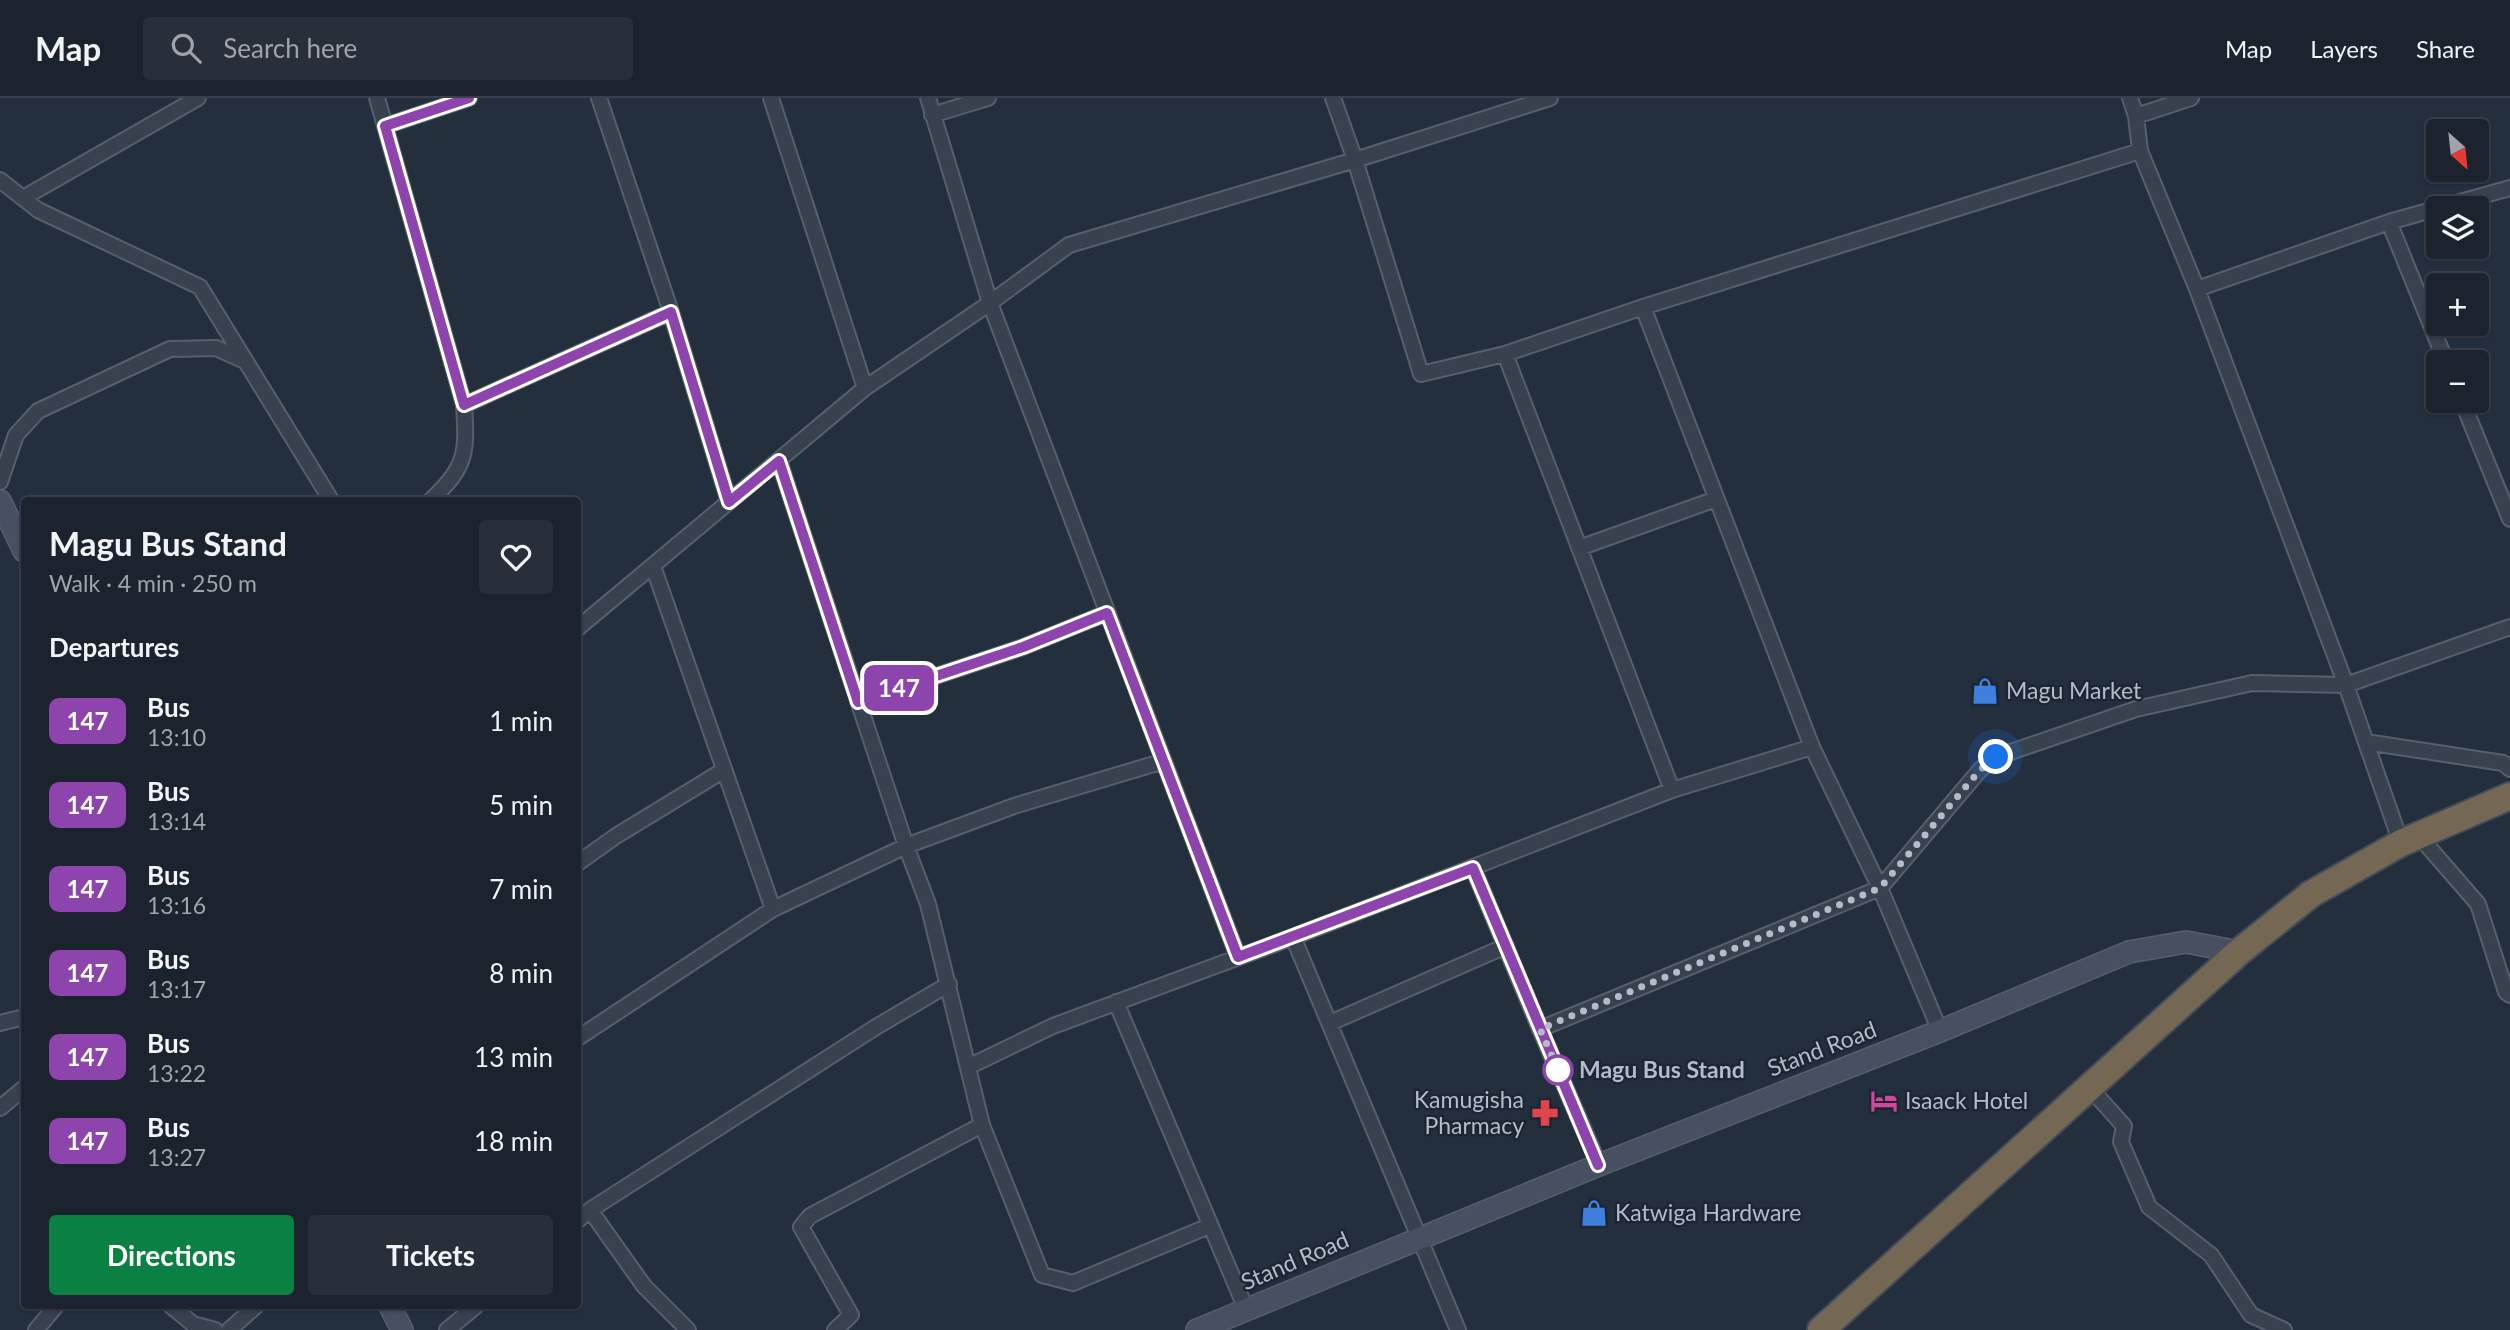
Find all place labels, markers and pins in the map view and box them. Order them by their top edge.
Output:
shop icon: Magu Market [1970,676,2000,706]
place label: Magu Market [2006,676,2142,704]
marker: Magu Bus Stand [1543,1055,1573,1085]
place label: Magu Bus Stand [1579,1055,1745,1083]
place label: Kamugisha Pharmacy [1414,1085,1524,1139]
hotel icon: Isaack Hotel [1869,1086,1899,1116]
place label: Isaack Hotel [1905,1086,2028,1114]
pharmacy icon: Kamugisha Pharmacy [1530,1098,1560,1128]
shop icon: Katwiga Hardware [1579,1198,1609,1228]
place label: Katwiga Hardware [1615,1198,1801,1226]

